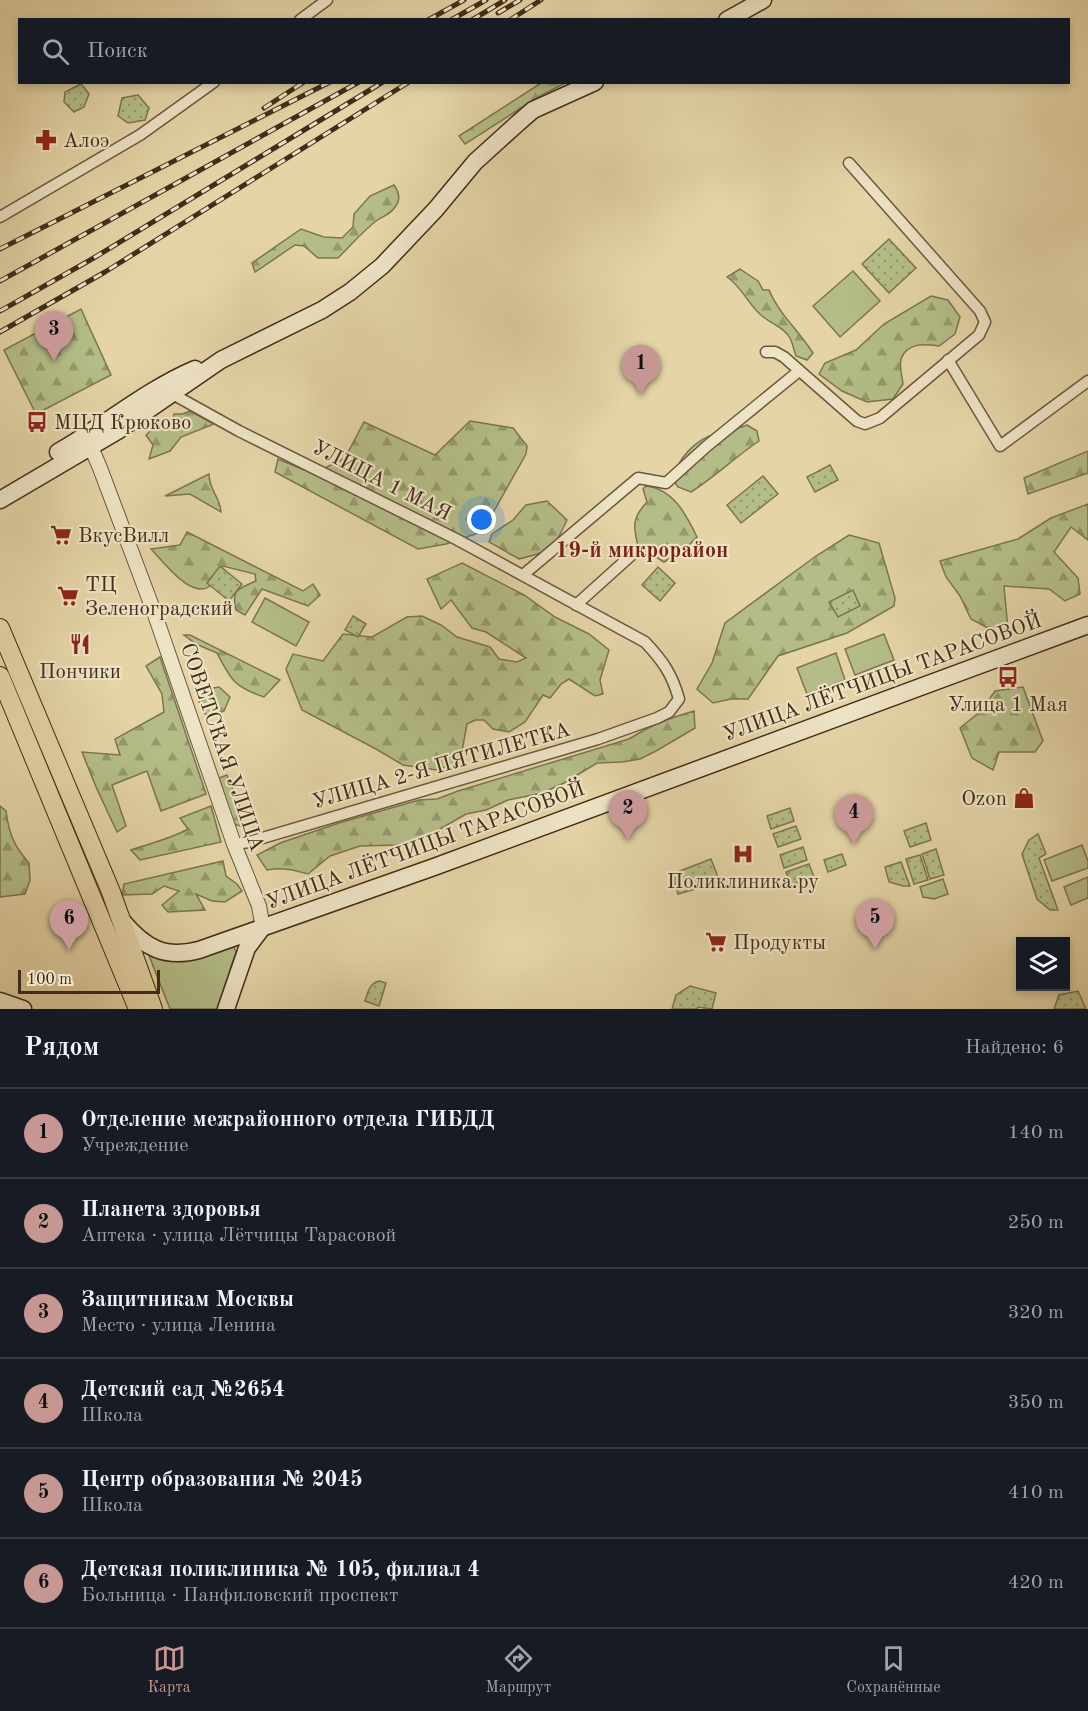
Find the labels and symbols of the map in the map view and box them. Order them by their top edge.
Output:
pharmacy icon: Алоэ [34,128,58,152]
place label: Алоэ [63,131,109,152]
pin: 3 [34,312,74,361]
pin: 1 [622,346,660,395]
bus stop icon: МЦД Крюково [25,410,49,434]
place label: МЦД Крюково [54,413,191,434]
street label: УЛИЦА 1 МАЯ [308,437,454,525]
your location [467,505,496,534]
supermarket icon: ВкусВилл [49,523,73,547]
place label: ВкусВилл [78,526,169,547]
district label: 19-й микрорайон [556,540,729,562]
place label: ТЦ Зеленоградский [85,575,233,620]
supermarket icon: ТЦ Зеленоградский [56,584,80,608]
street label: УЛИЦА ЛЁТЧИЦЫ ТАРАСОВОЙ [718,606,1045,746]
restaurant icon: Пончики [68,632,92,656]
street label: СОВЕТСКАЯ УЛИЦА [176,641,267,854]
place label: Пончики [39,662,121,683]
bus stop icon: Улица 1 Мая [996,665,1020,689]
place label: Улица 1 Мая [948,695,1068,716]
street label: УЛИЦА 2-Я ПЯТИЛЕТКА [310,720,573,813]
street label: УЛИЦА ЛЁТЧИЦЫ ТАРАСОВОЙ [261,774,588,914]
shop icon: Ozon [1012,786,1036,810]
place label: Ozon [961,789,1007,810]
pin: 2 [608,790,648,840]
pin: 4 [834,794,874,844]
hospital icon: Поликлиника.ру [731,842,755,866]
place label: Поликлиника.ру [667,872,819,893]
pin: 6 [50,900,88,950]
pin: 5 [856,900,894,949]
supermarket icon: Продукты [704,930,728,954]
place label: Продукты [733,933,826,954]
scale bar [18,967,160,995]

